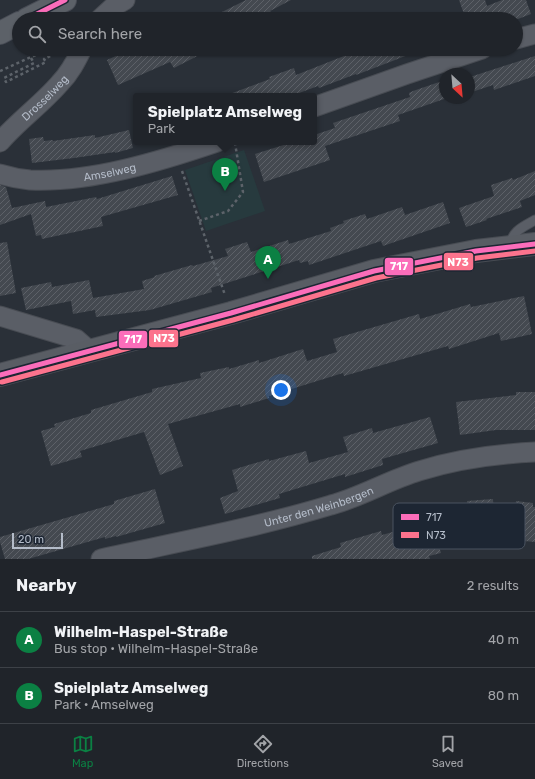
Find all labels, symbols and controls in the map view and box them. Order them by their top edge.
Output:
search box [12,12,523,56]
icon: search [26,23,48,45]
text: Search here [58,25,142,43]
north arrow [439,68,475,104]
street label: Drosselweg [19,73,71,124]
popup [133,93,317,145]
text: Spielplatz Amselweg [148,103,302,121]
text: Park [148,121,175,136]
pin: B [212,158,238,191]
street label: Amselweg [83,161,137,184]
pin: A [255,246,281,279]
line badge: N73 [443,252,474,271]
text: N73 [447,256,469,269]
line badge: 717 [384,257,414,276]
text: 717 [390,260,409,273]
line badge: N73 [148,329,179,348]
line badge: 717 [118,330,148,349]
text: N73 [153,332,175,345]
text: 717 [124,333,143,346]
your location [271,380,291,400]
street label: Unter den Weinbergen [263,484,375,530]
legend [393,503,525,549]
text: 717 [426,511,442,524]
text: N73 [426,529,446,542]
scale bar [12,531,63,550]
text: 20 m [18,533,44,546]
text: Nearby [16,575,77,595]
text: 2 results [467,578,519,593]
text: Wilhelm-Haspel-Straße [54,623,228,641]
text: A [24,632,34,647]
text: 40 m [488,632,519,647]
text: Bus stop · Wilhelm-Haspel-Straße [54,641,258,656]
text: Spielplatz Amselweg [54,679,208,697]
text: B [24,688,34,703]
text: 80 m [488,688,519,703]
text: Park · Amselweg [54,697,154,712]
tab: Map [72,733,94,770]
tab: Directions [237,733,289,770]
tab: Saved [432,733,463,770]

